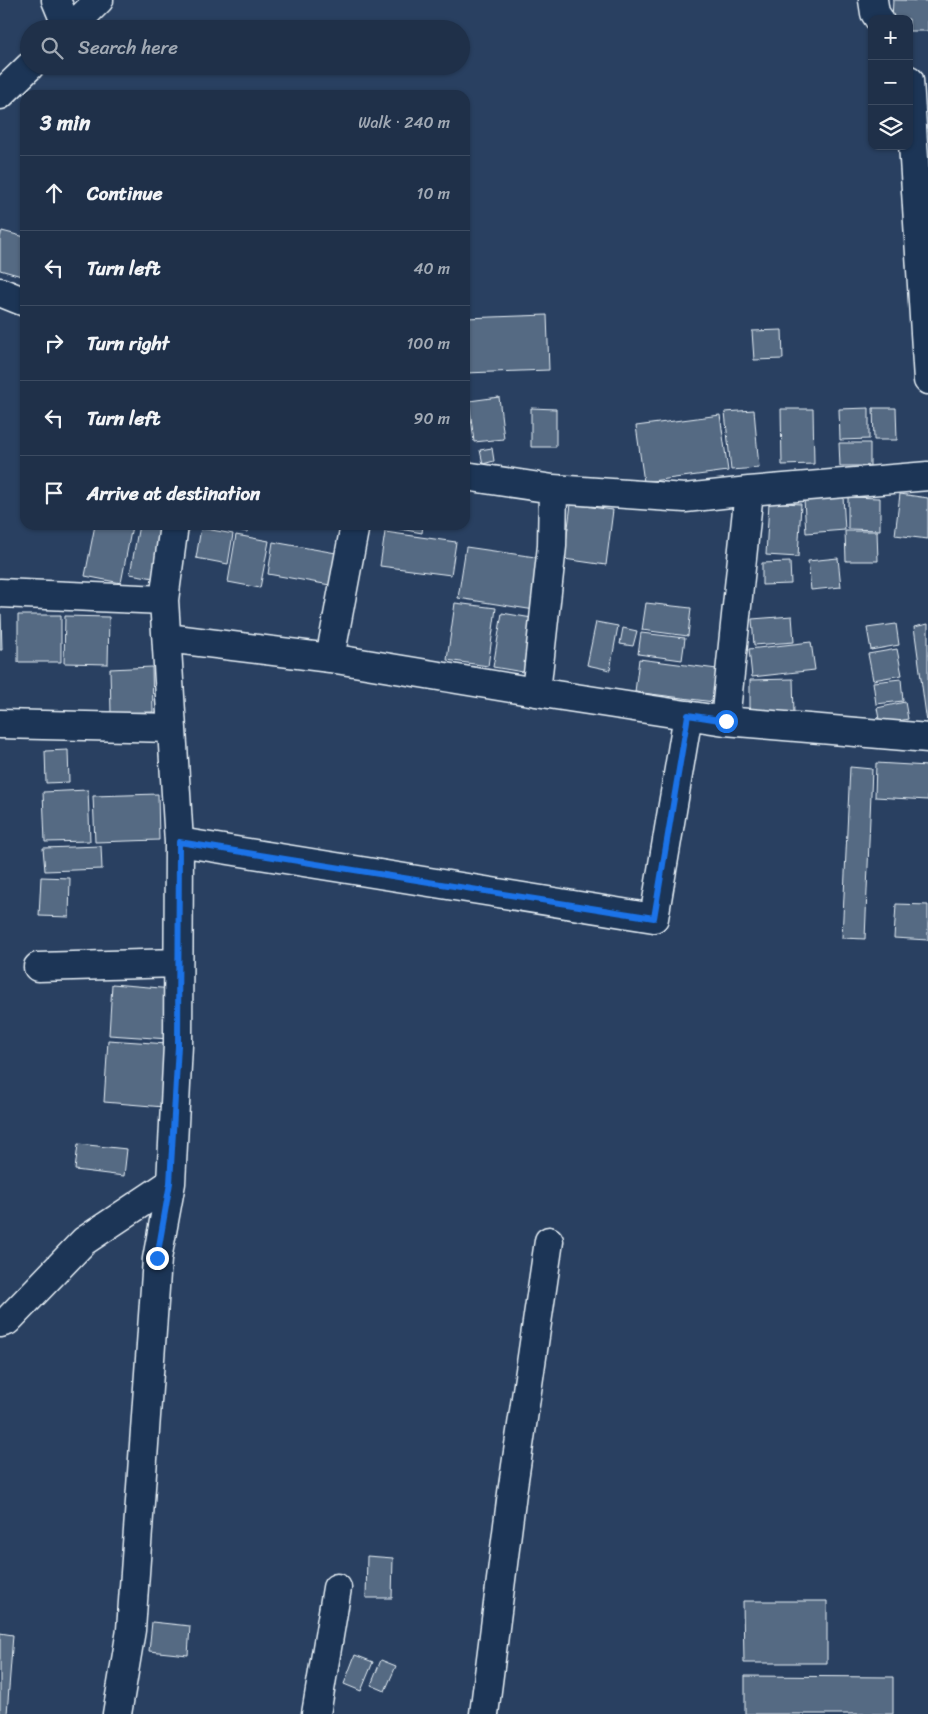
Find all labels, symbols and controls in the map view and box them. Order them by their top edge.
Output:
map controls [868,15,913,150]
button: + [868,15,913,60]
search box [20,20,470,75]
text: Search here [78,31,178,64]
icon: search [38,34,66,62]
button: − [868,60,913,105]
text: 3 min [40,104,90,142]
button: layers [868,105,913,150]
text: Walk · 240 m [358,108,450,137]
text: Continue [87,177,163,210]
icon: ahead [40,179,68,207]
text: 10 m [417,179,450,208]
text: Turn left [87,252,160,285]
icon: left [40,254,68,282]
text: 40 m [413,254,450,283]
text: Turn right [87,327,169,360]
icon: right [40,329,68,357]
text: 100 m [406,329,450,358]
text: Turn left [87,402,160,435]
icon: left [40,404,68,432]
text: 90 m [414,404,450,433]
text: Arrive at destination [87,477,260,510]
icon: arrive [40,479,68,507]
route start [715,710,738,733]
route end [146,1247,169,1270]

